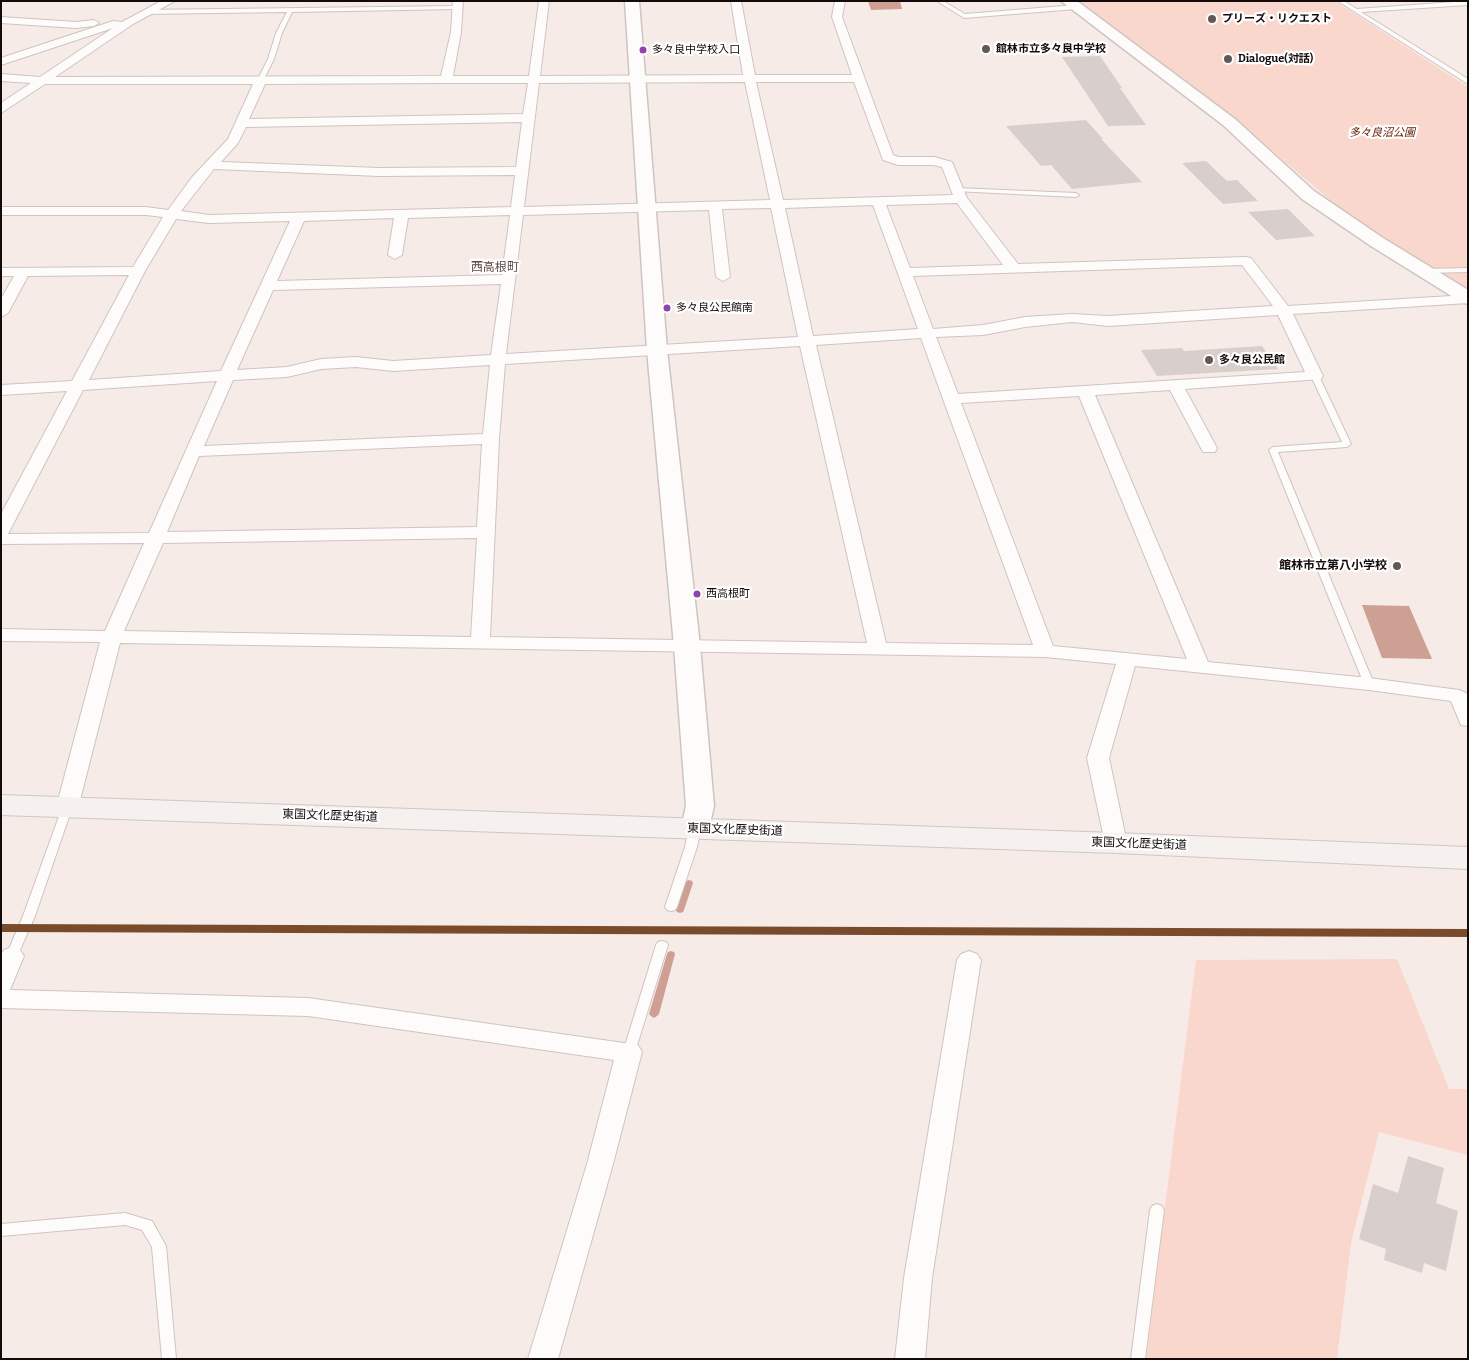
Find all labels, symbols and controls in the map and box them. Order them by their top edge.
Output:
place label: プリーズ・リクエスト [1222,12,1332,26]
marker: プリーズ・リクエスト [1206,13,1218,25]
place label: 館林市立多々良中学校 [996,42,1106,56]
place label: 多々良中学校入口 [652,43,740,57]
marker: 館林市立多々良中学校 [980,43,992,55]
marker: 多々良中学校入口 [638,45,648,55]
place label: Dialogue(対話) [1238,52,1313,66]
marker: Dialogue(対話) [1222,53,1234,65]
park label: 多々良沼公園 [1349,126,1415,140]
district label: 西高根町 [471,261,519,275]
place label: 多々良公民館南 [676,301,753,315]
marker: 多々良公民館南 [662,303,672,313]
place label: 多々良公民館 [1219,353,1285,367]
marker: 多々良公民館 [1203,354,1215,366]
place label: 館林市立第八小学校 [1279,559,1387,573]
marker: 館林市立第八小学校 [1391,560,1403,572]
place label: 西高根町 [706,587,750,601]
marker: 西高根町 [692,589,702,599]
street label: 東国文化歴史街道 [282,807,378,825]
street label: 東国文化歴史街道 [687,821,783,839]
street label: 東国文化歴史街道 [1091,835,1187,853]

